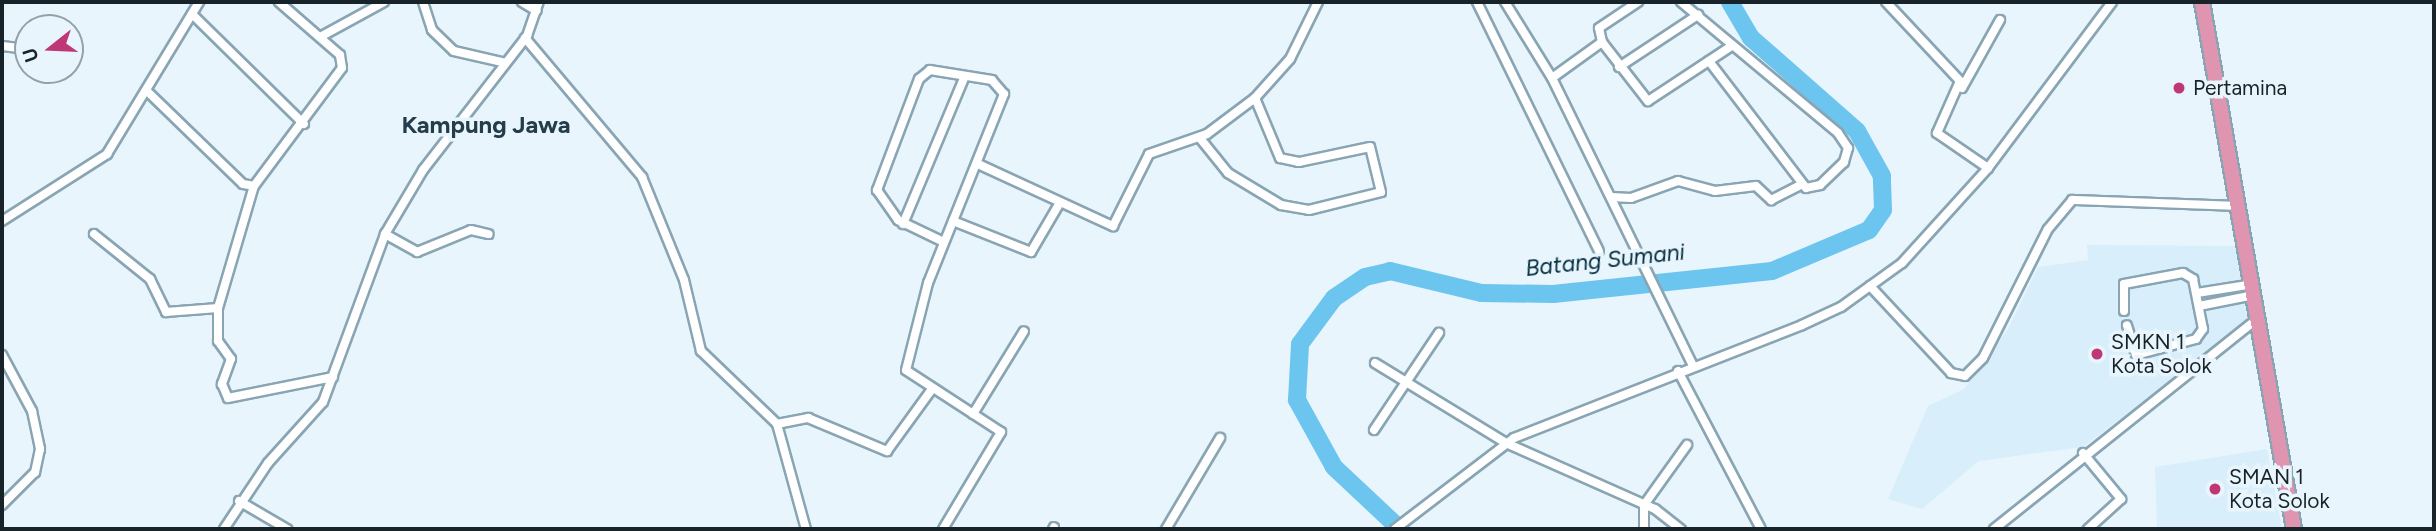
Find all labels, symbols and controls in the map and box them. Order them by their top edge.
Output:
north arrow [14,14,84,84]
text: U [17,45,43,65]
place label: Pertamina [2193,75,2287,101]
marker: Pertamina [2171,80,2187,96]
district label: Kampung Jawa [402,111,570,139]
water label: Batang Sumani [1524,238,1686,282]
place label: SMKN 1 Kota Solok [2111,329,2212,379]
marker: SMKN 1 Kota Solok [2089,346,2105,362]
place label: SMAN 1 Kota Solok [2229,464,2330,514]
marker: SMAN 1 Kota Solok [2207,481,2223,497]

